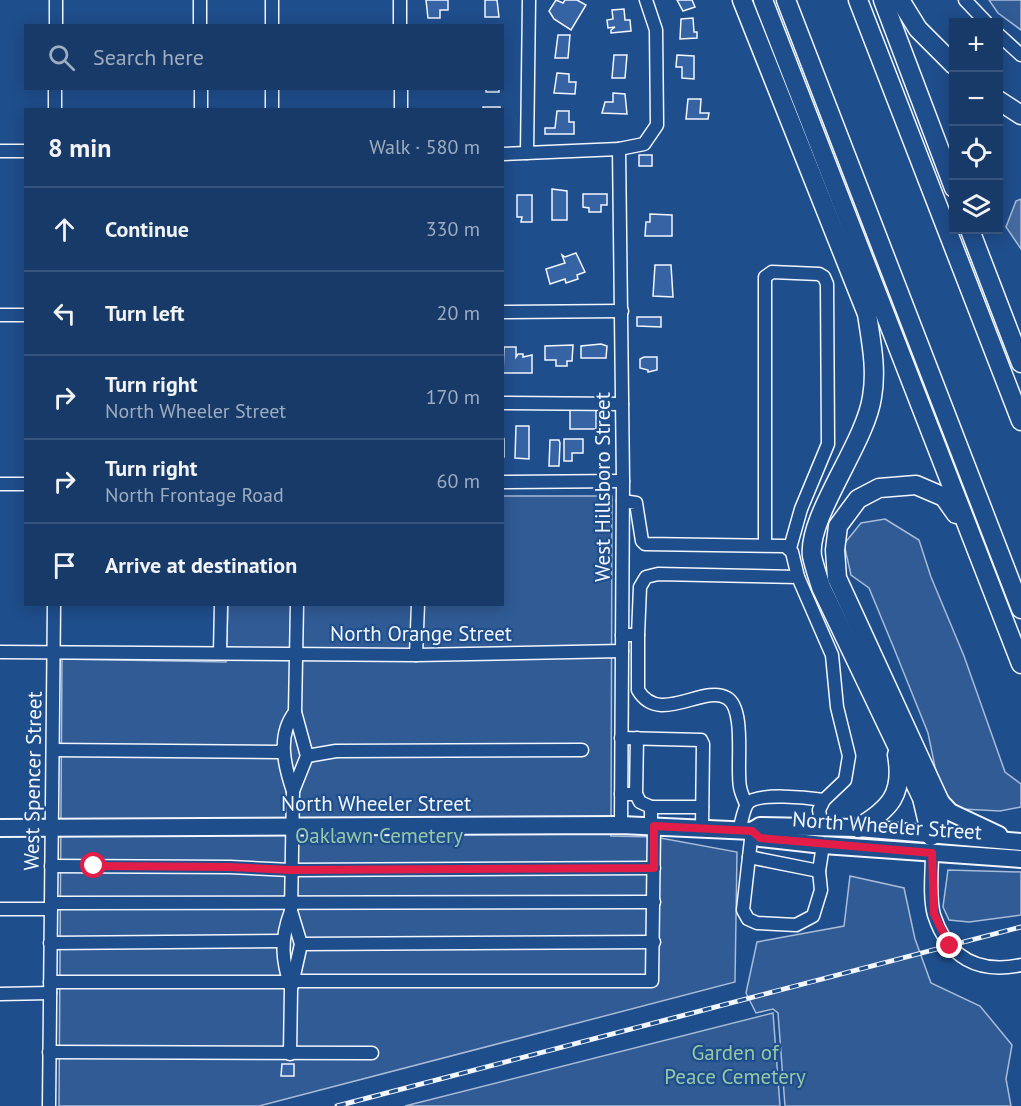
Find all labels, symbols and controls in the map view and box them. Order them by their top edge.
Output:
map controls [949,18,1003,234]
button: + [949,18,1003,72]
search box [24,24,504,90]
icon: search [45,41,78,74]
text: Search here [93,43,204,71]
button: − [949,72,1003,126]
button: locate [949,126,1003,180]
text: 8 min [48,131,111,164]
text: Walk · 580 m [369,134,480,160]
button: layers [949,180,1003,234]
icon: ahead [48,213,81,246]
text: Continue [105,215,189,243]
text: 330 m [426,216,480,242]
icon: left [48,297,81,330]
text: Turn left [105,299,185,327]
text: 20 m [437,300,480,326]
text: Turn right [105,370,197,398]
icon: right [48,381,81,414]
text: 170 m [426,384,480,410]
street label: West Hillsboro Street [589,392,616,582]
text: North Wheeler Street [105,398,286,424]
text: Turn right [105,454,197,482]
icon: right [48,465,81,498]
text: 60 m [437,468,480,494]
text: North Frontage Road [105,482,284,508]
icon: arrive [48,549,81,582]
text: Arrive at destination [105,551,297,579]
street label: North Orange Street [330,620,512,647]
street label: West Spencer Street [17,691,48,871]
street label: North Wheeler Street [281,790,471,817]
street label: North Wheeler Street [791,805,983,846]
park label: Oaklawn Cemetery [295,822,463,849]
route start [80,852,106,878]
route end [936,932,962,958]
park label: Garden of Peace Cemetery [664,1039,806,1090]

